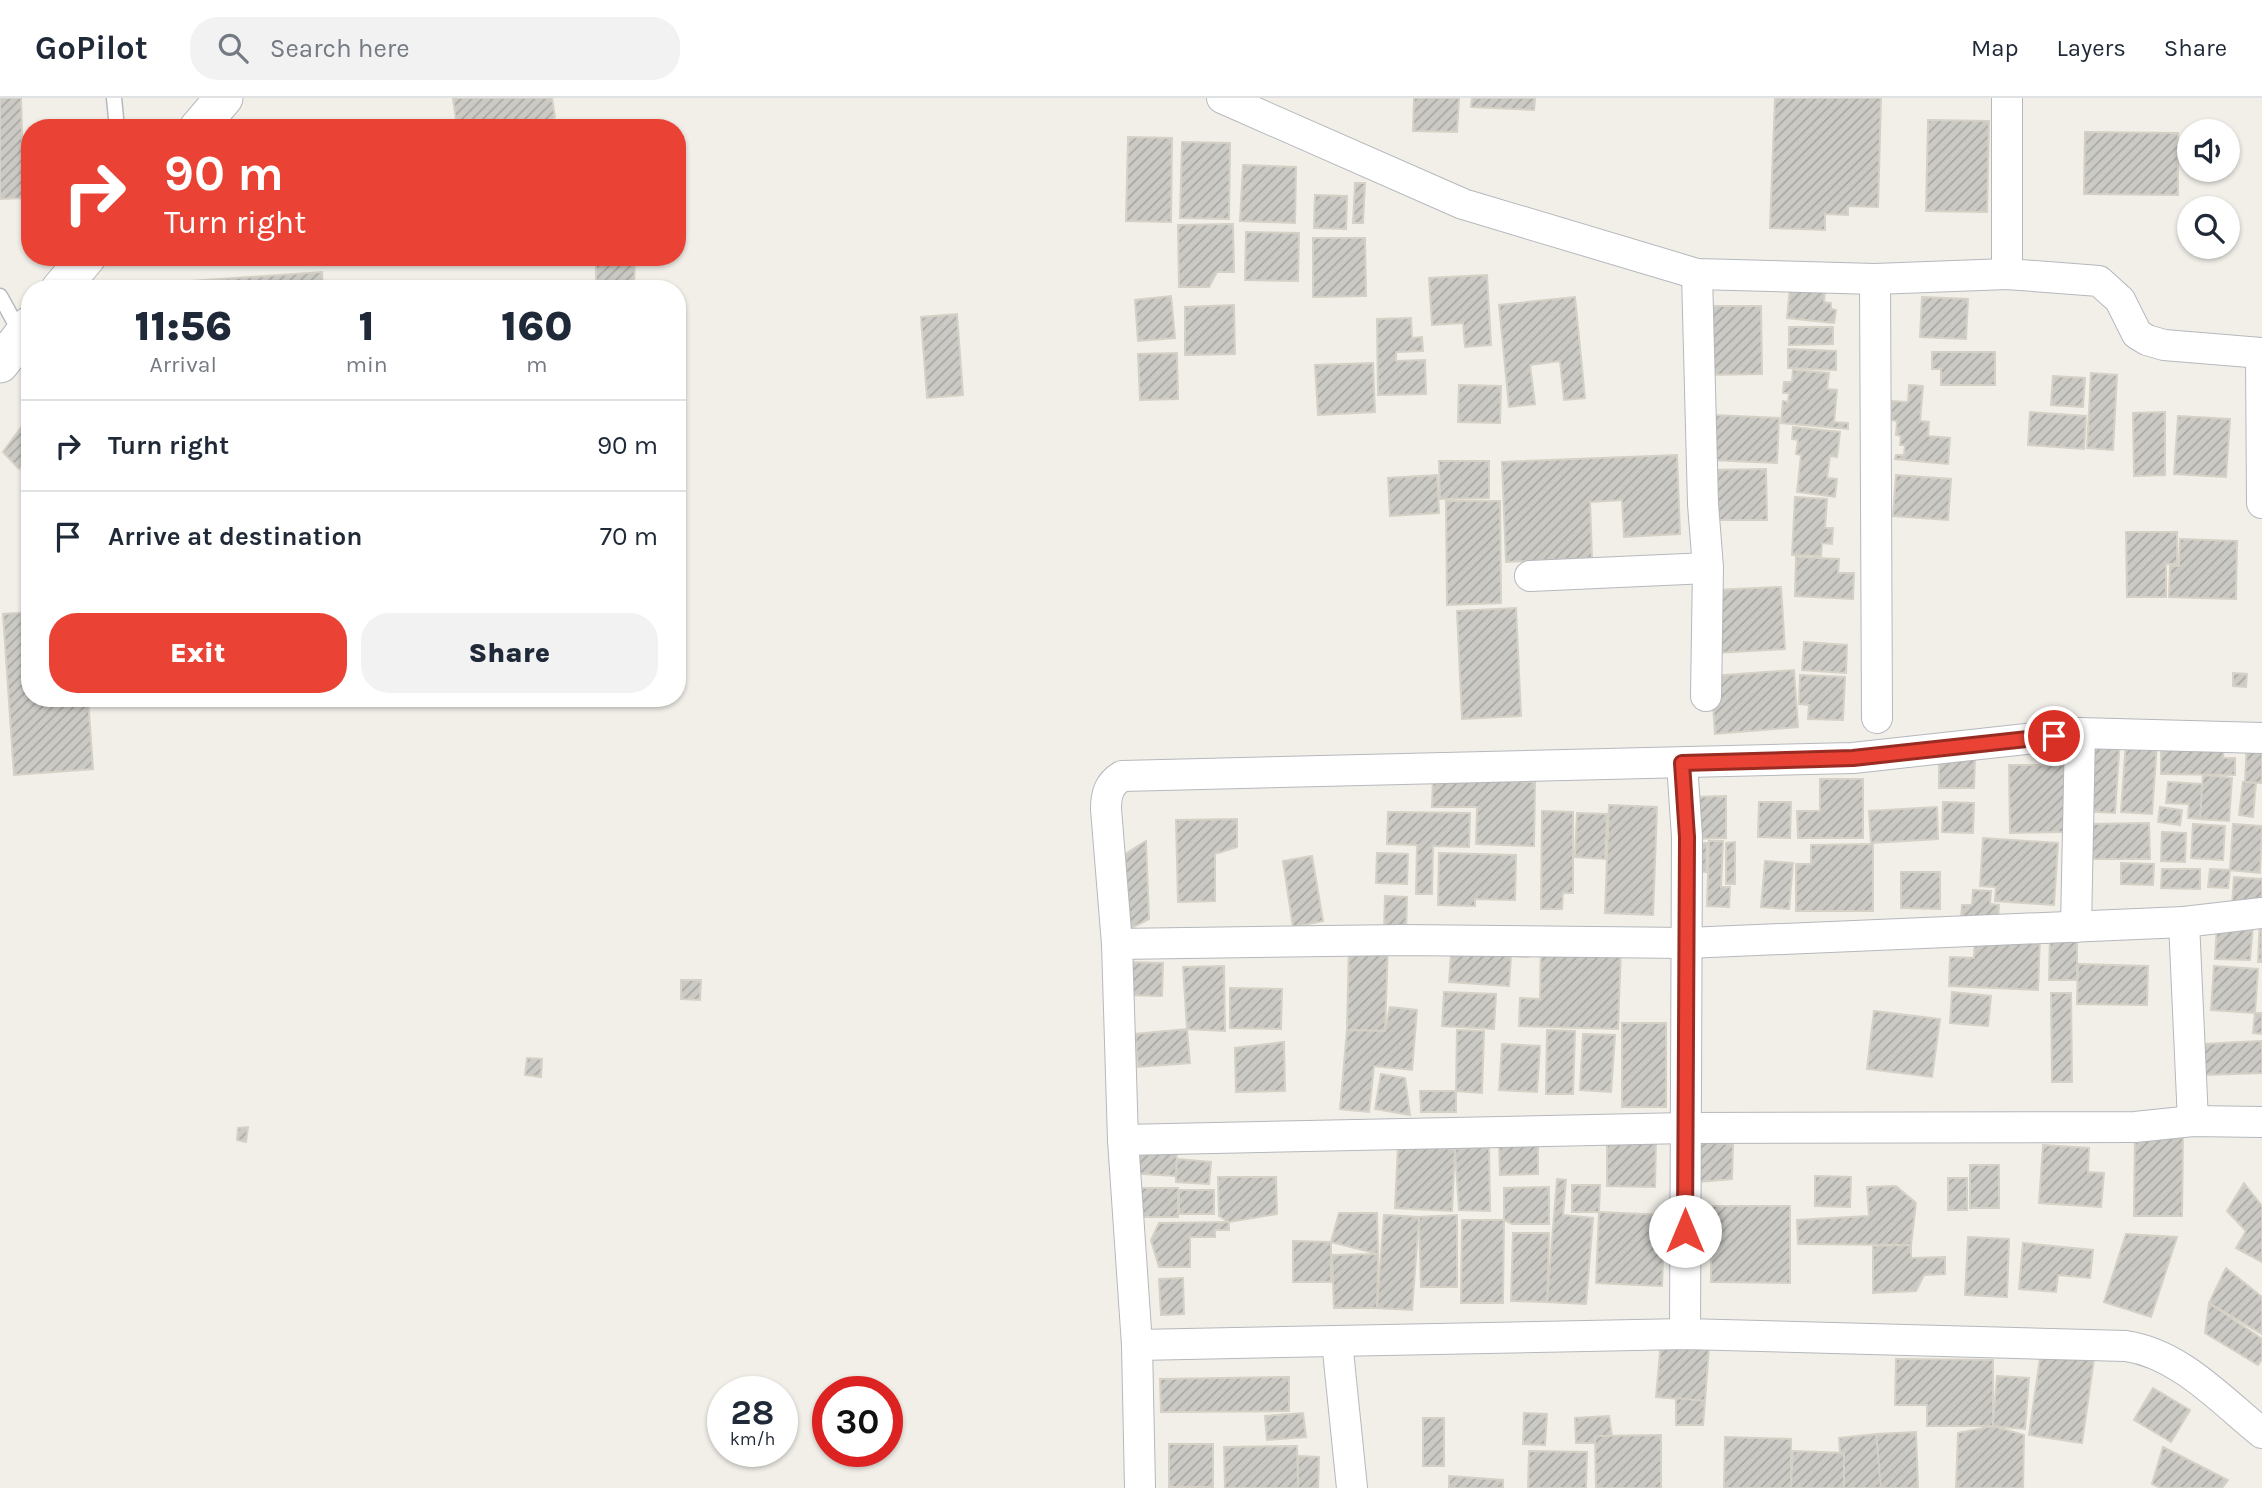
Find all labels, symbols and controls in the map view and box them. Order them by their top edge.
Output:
search box [190,17,680,80]
text: GoPilot [35,29,148,67]
icon: search [214,29,252,67]
text: Search here [270,33,410,64]
text: Map [1971,34,2019,62]
text: Layers [2057,34,2126,62]
text: Share [2164,34,2227,62]
map controls [2177,119,2240,259]
button: sound [2177,119,2240,182]
text: 90 m [164,145,284,202]
icon: right [49,147,140,238]
button: search [2177,196,2240,259]
text: Turn right [164,204,306,241]
text: 11:56 [134,301,232,351]
text: 1 [358,301,375,351]
text: 160 [501,301,573,351]
text: Arrival [150,351,217,378]
text: min [345,351,388,378]
text: m [526,351,548,378]
icon: right [49,427,87,465]
text: Turn right [108,430,229,461]
text: 90 m [597,430,658,461]
icon: arrive [49,518,87,556]
text: Arrive at destination [108,521,362,552]
text: 70 m [600,521,658,552]
button: Exit [49,613,347,693]
button: Share [361,613,658,693]
pin [2024,706,2084,766]
icon: arrive [2035,717,2073,755]
position arrow [1648,1194,1722,1268]
speed limit sign: 30 [812,1376,903,1467]
text: 28 [731,1392,774,1433]
text: km/h [730,1428,775,1450]

